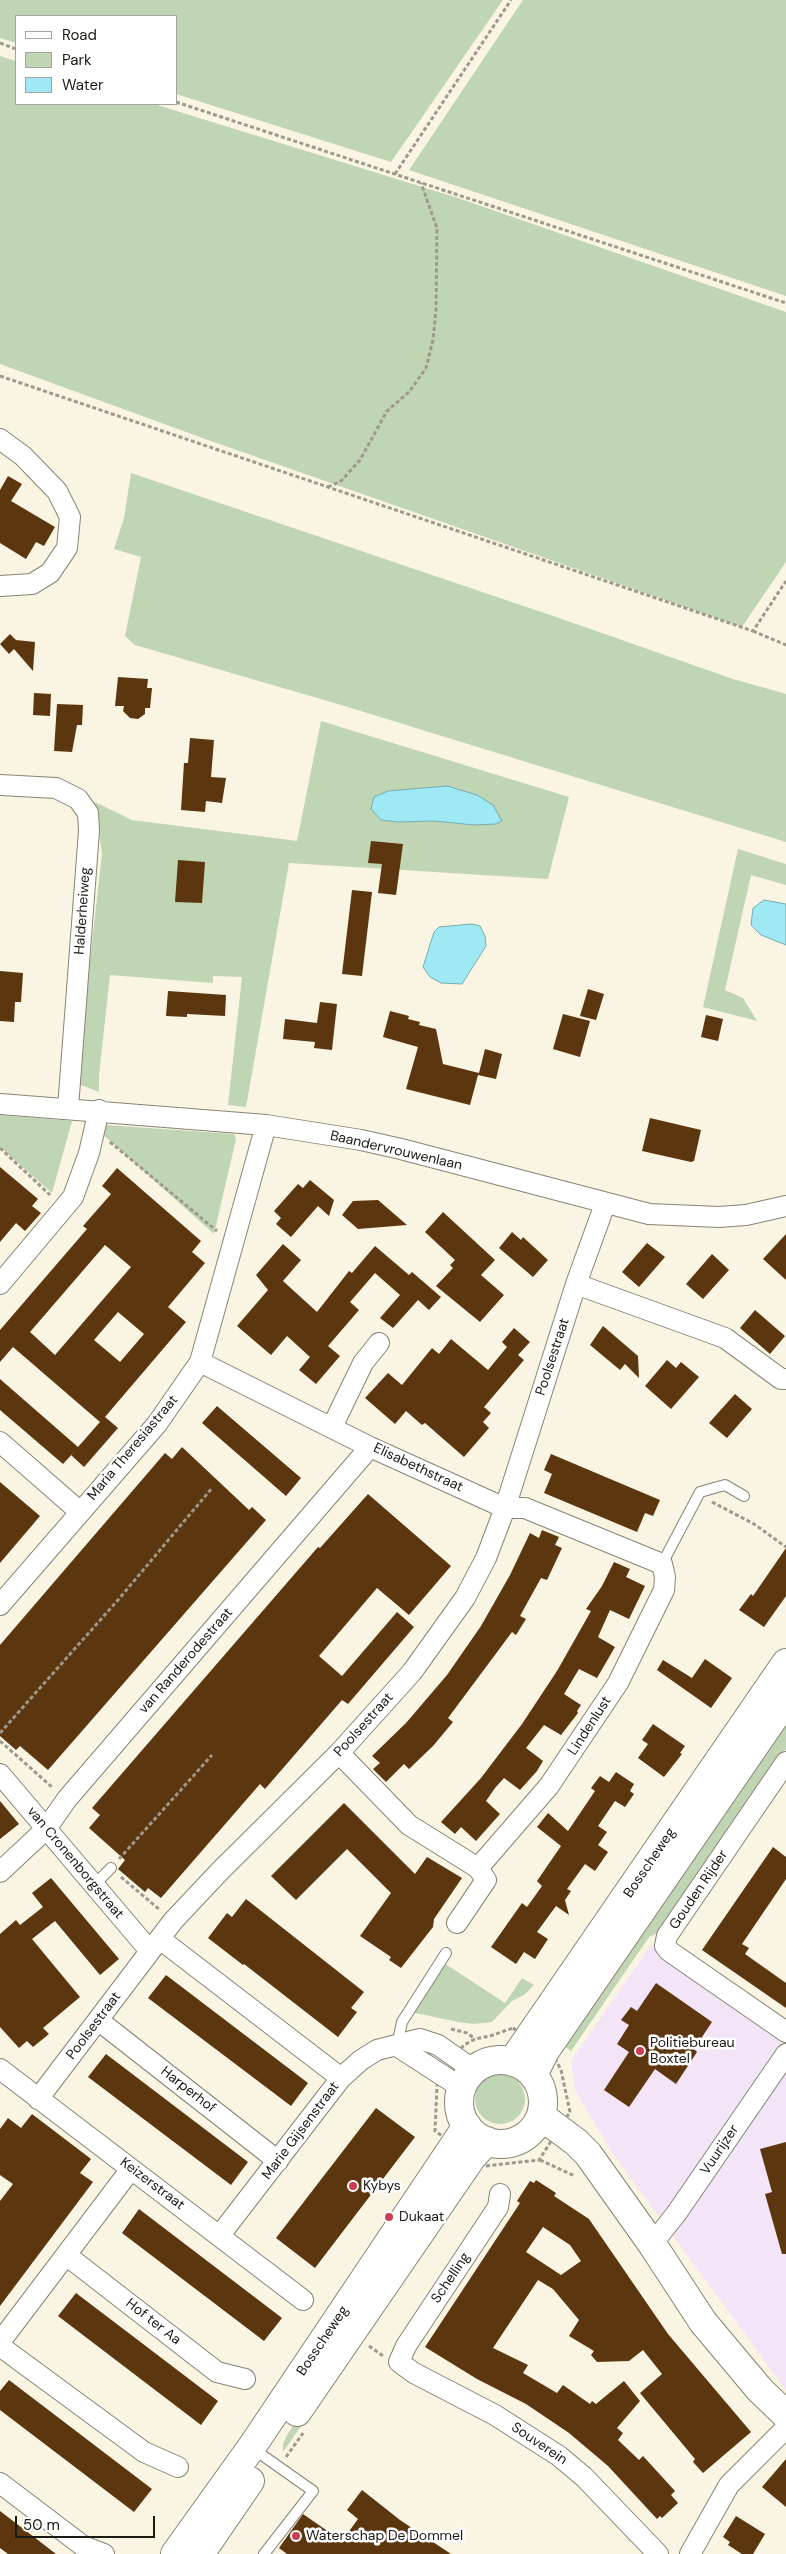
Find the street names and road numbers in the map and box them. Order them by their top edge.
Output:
street label: Halderheiweg [72,867,94,955]
street label: Baandervrouwenlaan [328,1128,464,1174]
street label: Poolsestraat [533,1316,573,1398]
street label: Maria Theresiastraat [84,1392,182,1504]
street label: Elisabethstraat [371,1440,465,1496]
street label: van Randerodestraat [135,1605,237,1717]
street label: Poolsestraat [331,1690,397,1760]
street label: Lindenlust [565,1693,615,1759]
street label: van Cronenborgstraat [23,1803,127,1923]
street label: Bosscheweg [620,1825,680,1901]
street label: Gouden Rijder [666,1847,732,1933]
street label: Poolsestraat [63,1989,125,2063]
street label: Harperhof [157,2063,219,2117]
street label: Marie Gijsenstraat [259,2079,343,2183]
street label: Vuurijzer [697,2122,743,2178]
street label: Keizerstraat [116,2154,188,2214]
street label: Schelling [428,2249,474,2307]
street label: Hof ter Aa [122,2295,184,2349]
street label: Bosscheweg [293,2303,353,2379]
street label: Souverein [508,2419,570,2469]

